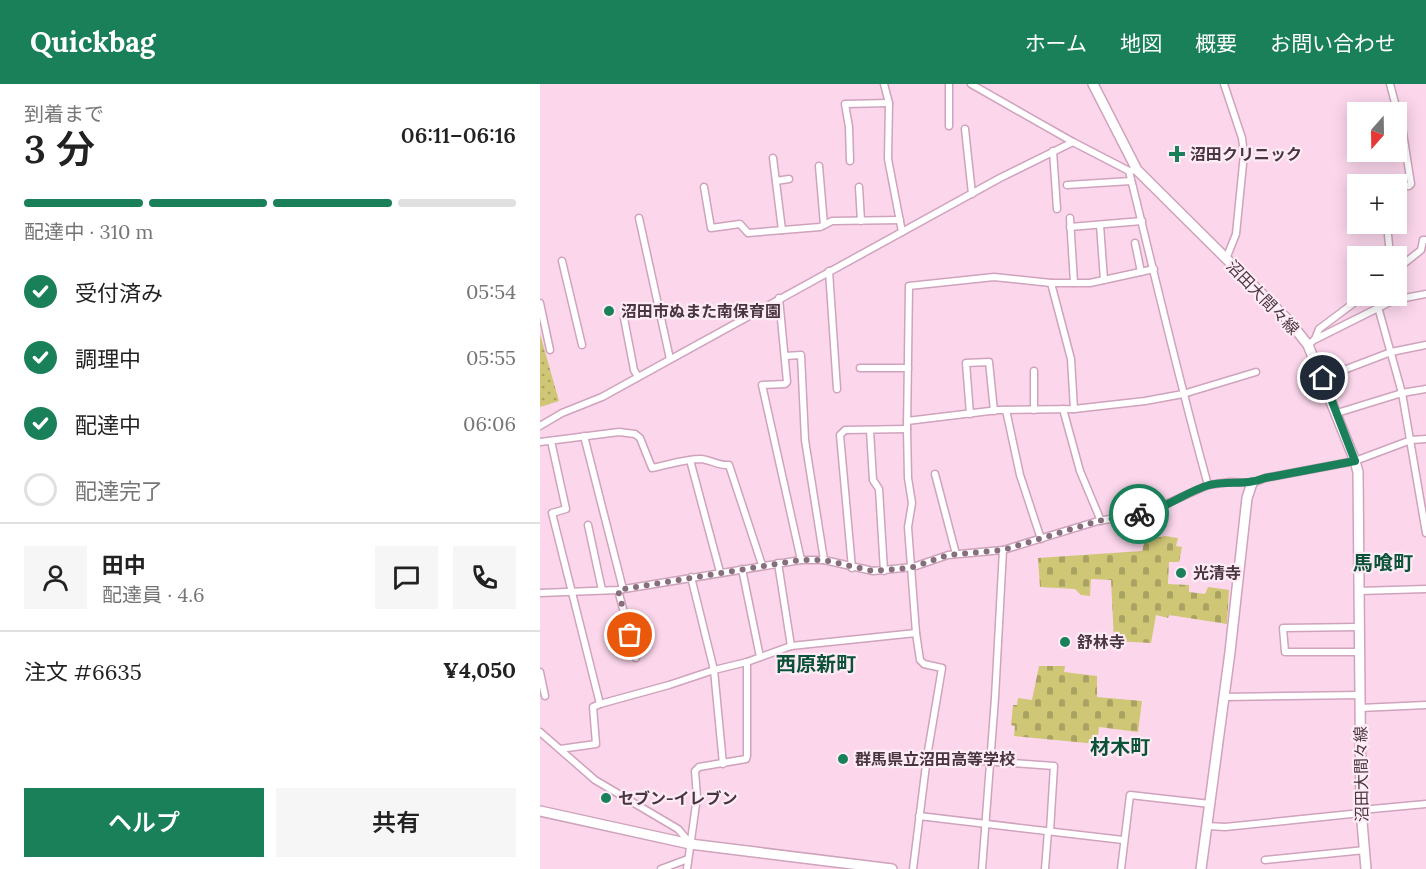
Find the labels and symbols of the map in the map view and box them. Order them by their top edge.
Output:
north arrow [1347,102,1407,162]
place label: 沼田クリニック [1190,144,1302,164]
marker: 沼田クリニック [1168,145,1186,163]
street label: 沼田大間々線 [1222,256,1304,338]
place label: 沼田市ぬまた南保育園 [621,301,781,321]
marker: 沼田市ぬまた南保育園 [602,304,616,318]
pin [1297,352,1348,403]
courier [1109,484,1169,544]
district label: 馬喰町 [1353,550,1413,575]
place label: 光清寺 [1193,563,1241,583]
marker: 光清寺 [1174,566,1188,580]
pin [604,609,655,660]
place label: 舒林寺 [1077,632,1125,652]
marker: 舒林寺 [1058,635,1072,649]
district label: 西原新町 [776,651,856,676]
street label: 沼田大間々線 [1350,726,1372,822]
district label: 材木町 [1090,734,1150,759]
place label: 群馬県立沼田高等学校 [855,749,1015,769]
marker: 群馬県立沼田高等学校 [836,752,850,766]
place label: セブン-イレブン [618,788,738,808]
marker: セブン-イレブン [599,791,613,805]

